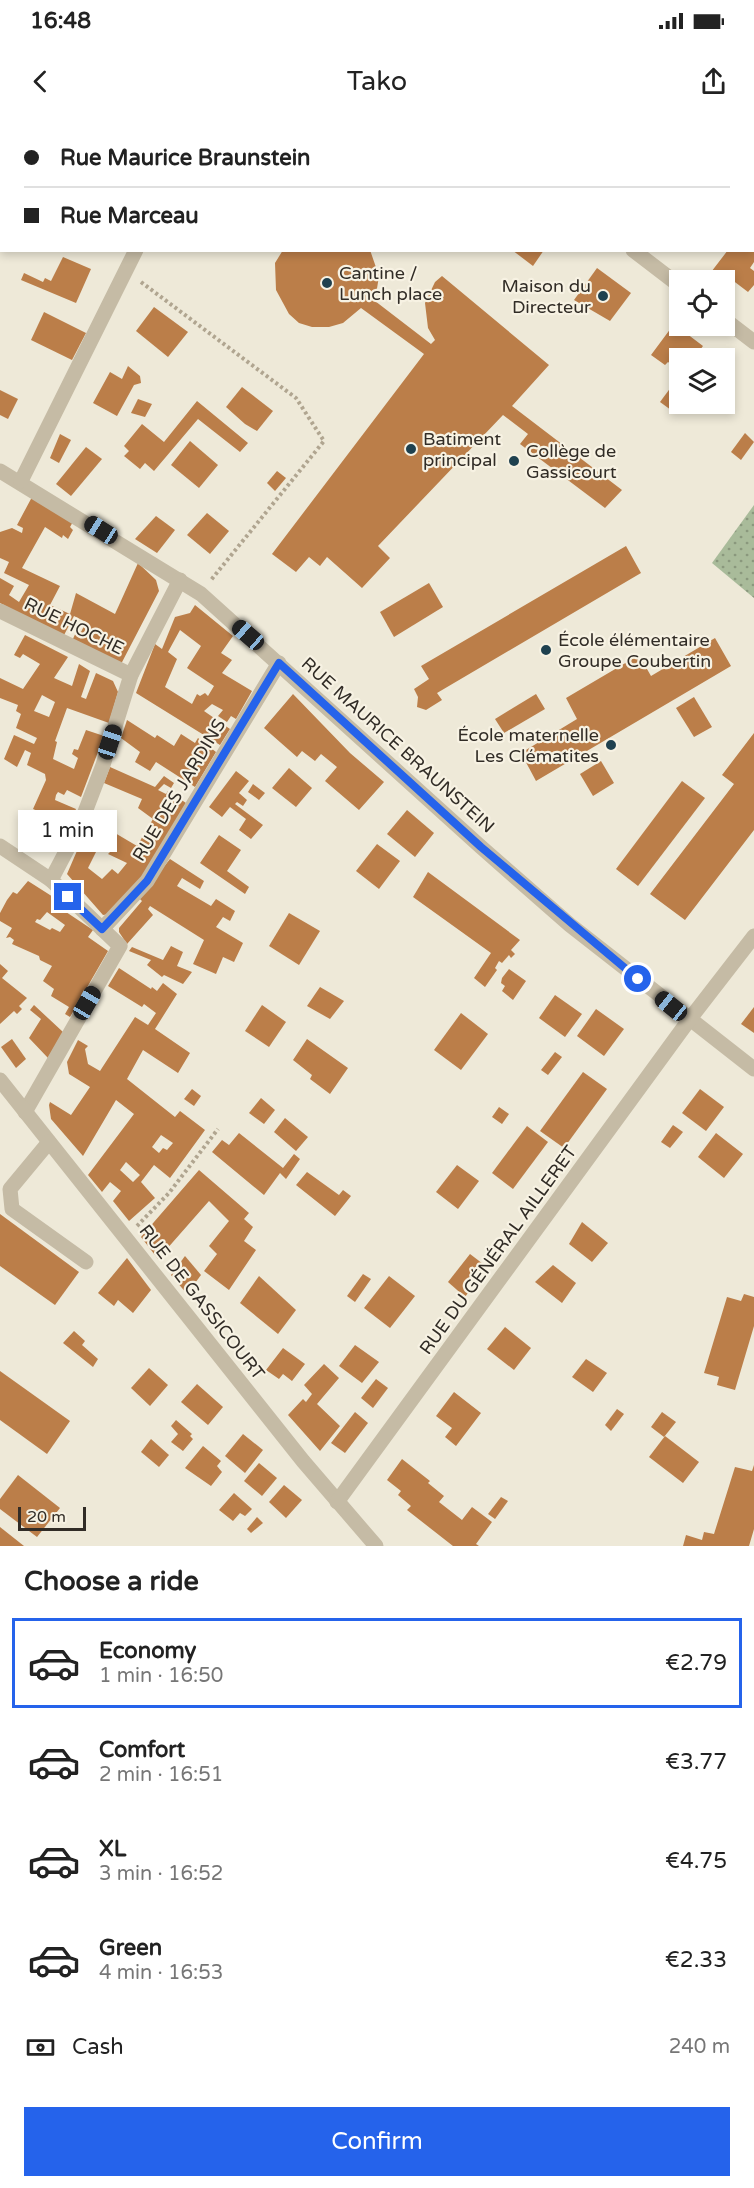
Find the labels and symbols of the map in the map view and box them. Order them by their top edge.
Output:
place label: Cantine / Lunch place [339,262,442,305]
place label: Maison du Directeur [501,275,591,318]
marker: Cantine / Lunch place [320,276,334,290]
marker: Maison du Directeur [596,289,610,303]
place label: Batiment principal [423,428,501,471]
place label: Collège de Gassicourt [526,440,617,483]
marker: Batiment principal [404,442,418,456]
marker: Collège de Gassicourt [507,454,521,468]
car [81,513,121,547]
street label: RUE HOCHE [20,592,128,660]
car [229,616,267,654]
place label: École élémentaire Groupe Coubertin [558,629,711,672]
marker: École élémentaire Groupe Coubertin [539,643,553,657]
street label: RUE MAURICE BRAUNSTEIN [297,652,499,838]
street label: RUE DES JARDINS [128,715,230,865]
car [96,722,124,762]
place label: École maternelle Les Clématites [457,724,599,767]
marker: École maternelle Les Clématites [604,738,618,752]
callout: 1 min [19,810,118,852]
route end [54,883,81,910]
route start [624,965,651,992]
car [70,983,104,1023]
car [651,988,691,1024]
street label: RUE DU GÉNÉRAL AILLERET [415,1141,581,1359]
street label: RUE DE GASSICOURT [135,1220,269,1384]
scale bar [18,1504,86,1532]

